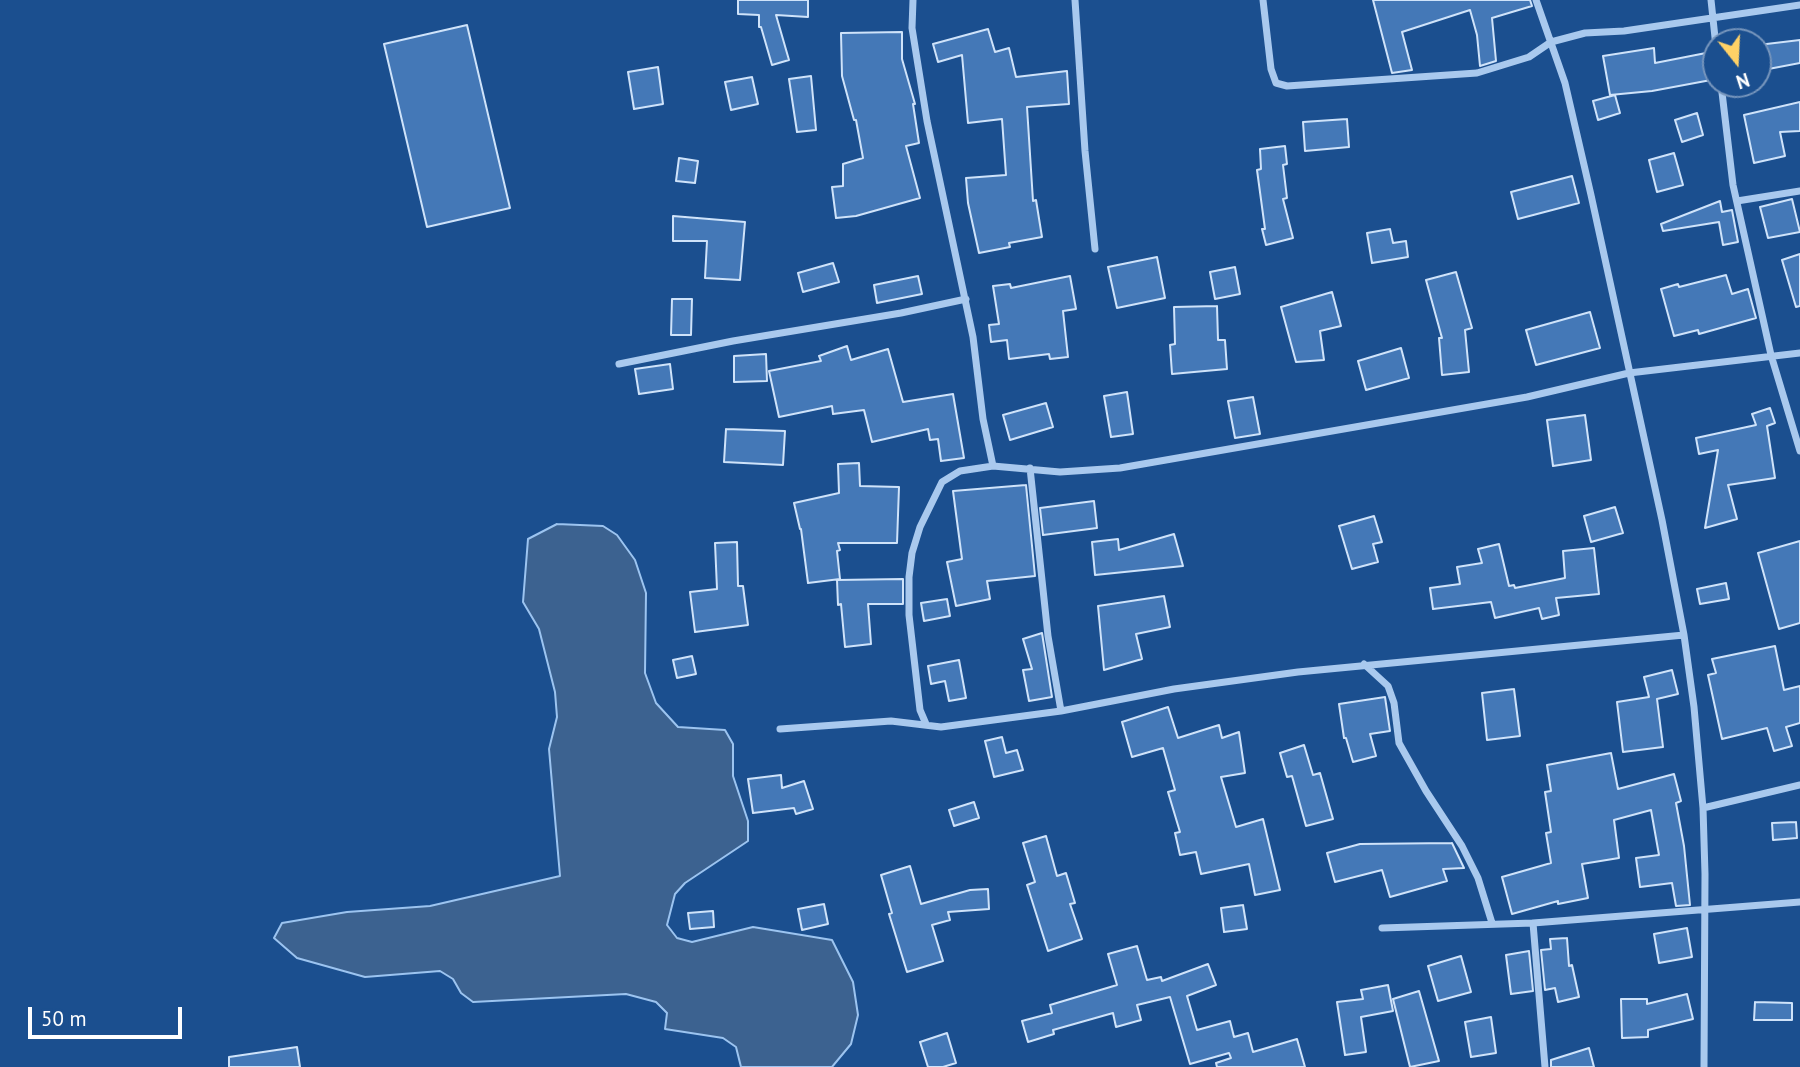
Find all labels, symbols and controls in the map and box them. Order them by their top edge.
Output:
north arrow [1702,28,1772,98]
text: N [1733,68,1753,94]
scale bar [32,993,186,1038]
text: 50 m [41,1005,87,1032]

